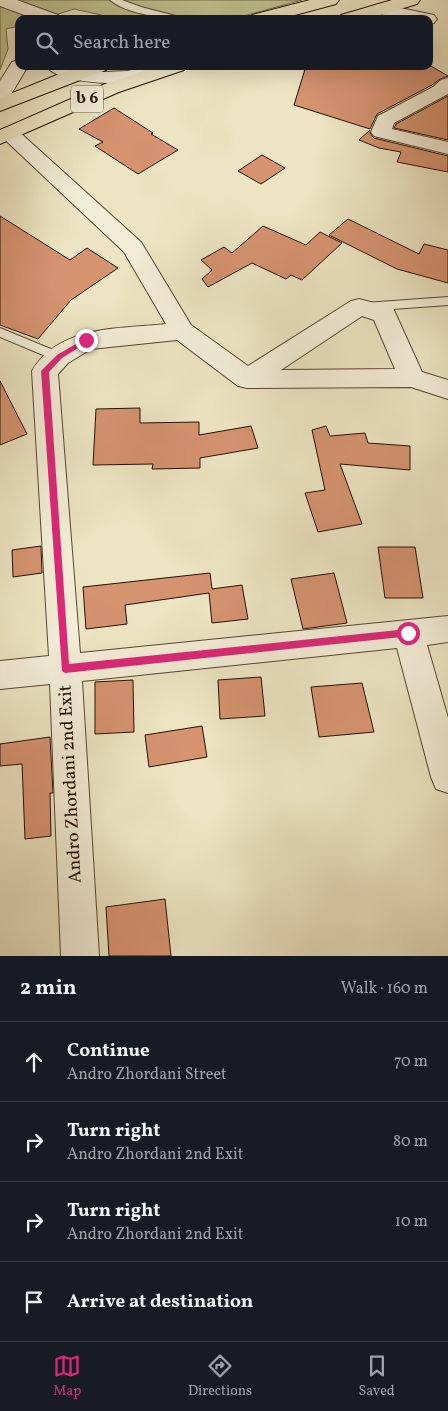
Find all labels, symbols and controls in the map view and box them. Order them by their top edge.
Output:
search box [15,15,433,70]
icon: search [33,29,61,57]
text: Search here [73,30,170,56]
road number: ს 6 [71,86,103,112]
route end [75,329,98,352]
route start [397,622,420,645]
street label: Andro Zhordani 2nd Exit [53,684,89,884]
text: 2 min [20,974,77,1003]
text: Walk · 160 m [341,978,428,1000]
text: Continue [67,1038,150,1064]
icon: ahead [20,1048,48,1076]
text: 70 m [394,1051,428,1073]
text: Andro Zhordani Street [67,1064,227,1086]
text: Turn right [67,1118,160,1144]
icon: right [20,1128,48,1156]
text: 80 m [393,1131,428,1153]
text: Andro Zhordani 2nd Exit [67,1144,243,1166]
text: Turn right [67,1198,160,1224]
icon: right [20,1208,48,1236]
text: 10 m [395,1211,428,1233]
text: Andro Zhordani 2nd Exit [67,1224,243,1246]
icon: arrive [20,1288,48,1316]
text: Arrive at destination [67,1289,253,1315]
tab: Map [53,1352,81,1401]
tab: Directions [188,1352,252,1401]
tab: Saved [359,1352,395,1401]

